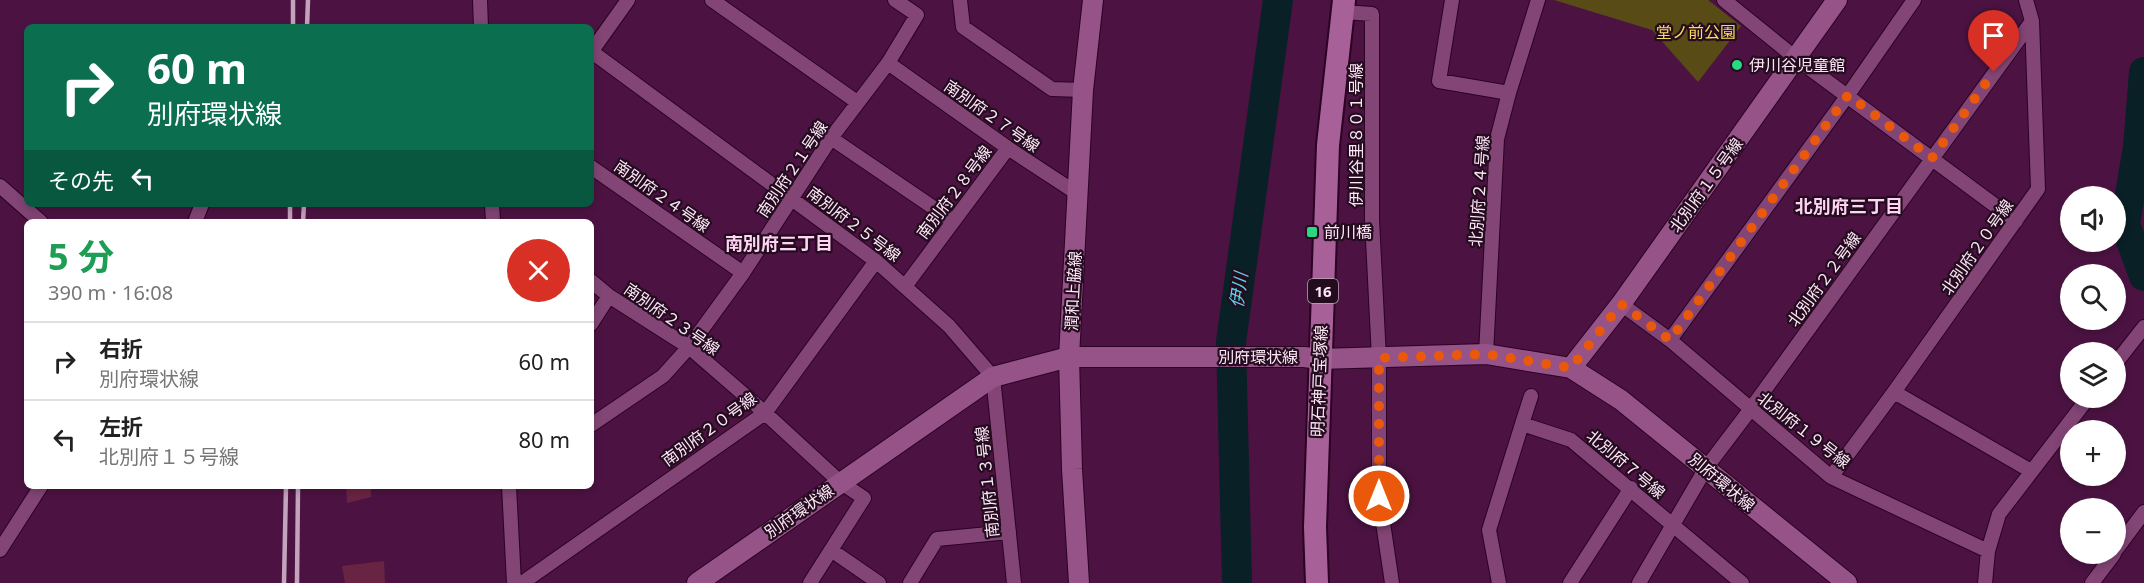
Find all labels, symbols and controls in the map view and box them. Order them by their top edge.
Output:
pin [1968,10,2019,72]
icon: arrive [1977,19,2010,52]
park label: 堂ノ前公園 [1656,21,1736,43]
text: 60 m [147,39,247,96]
icon: right [48,48,126,126]
place label: 伊川谷児童館 [1749,54,1845,76]
marker: 伊川谷児童館 [1730,58,1744,72]
street label: 伊川谷里８０１号線 [1345,63,1367,207]
street label: 南別府２７号線 [940,75,1044,157]
text: 別府環状線 [147,95,282,132]
street label: 南別府２１号線 [752,116,832,222]
street label: 北別府１５号線 [1664,133,1748,237]
street label: 北別府２４号線 [1464,134,1494,248]
street label: 南別府２８号線 [912,141,996,243]
street label: 南別府２４号線 [610,155,714,237]
icon: left [126,162,159,195]
text: その先 [48,165,114,195]
street label: 南別府２５号線 [803,182,905,266]
map controls [2060,186,2126,564]
button: sound [2060,186,2126,252]
district label: 北別府三丁目 [1795,194,1903,218]
street label: 北別府２０号線 [1936,195,2018,299]
place label: 前川橋 [1324,221,1372,243]
marker: 前川橋 [1305,225,1319,239]
street label: 北別府２２号線 [1782,227,1866,331]
district label: 南別府三丁目 [725,231,833,255]
text: 5 分 [48,232,114,281]
button: close [507,239,570,302]
street label: 潤和上脇線 [1060,250,1086,332]
button: search [2060,264,2126,330]
water label: 伊川 [1224,269,1253,309]
street label: 南別府２３号線 [620,278,724,360]
text: 390 m · 16:08 [48,279,173,306]
road number: 16 [1308,279,1338,303]
street label: 明石神戸宝塚線 [1306,325,1332,437]
text: 右折 [99,333,143,363]
button: layers [2060,342,2126,408]
icon: right [48,345,81,378]
text: 60 m [519,346,570,376]
street label: 別府環状線 [1218,346,1298,368]
text: 別府環状線 [99,365,199,392]
street label: 南別府２０号線 [657,387,761,471]
street label: 北別府１９号線 [1753,387,1855,473]
text: 左折 [99,411,143,441]
button: + [2060,420,2126,486]
icon: left [48,423,81,456]
text: 80 m [519,424,570,454]
street label: 南別府１３号線 [970,425,1004,539]
street label: 北別府７号線 [1582,425,1670,503]
text: 北別府１５号線 [99,443,239,470]
street label: 別府環状線 [1684,448,1760,516]
position arrow [1347,464,1411,528]
street label: 別府環状線 [760,479,838,543]
button: − [2060,498,2126,564]

